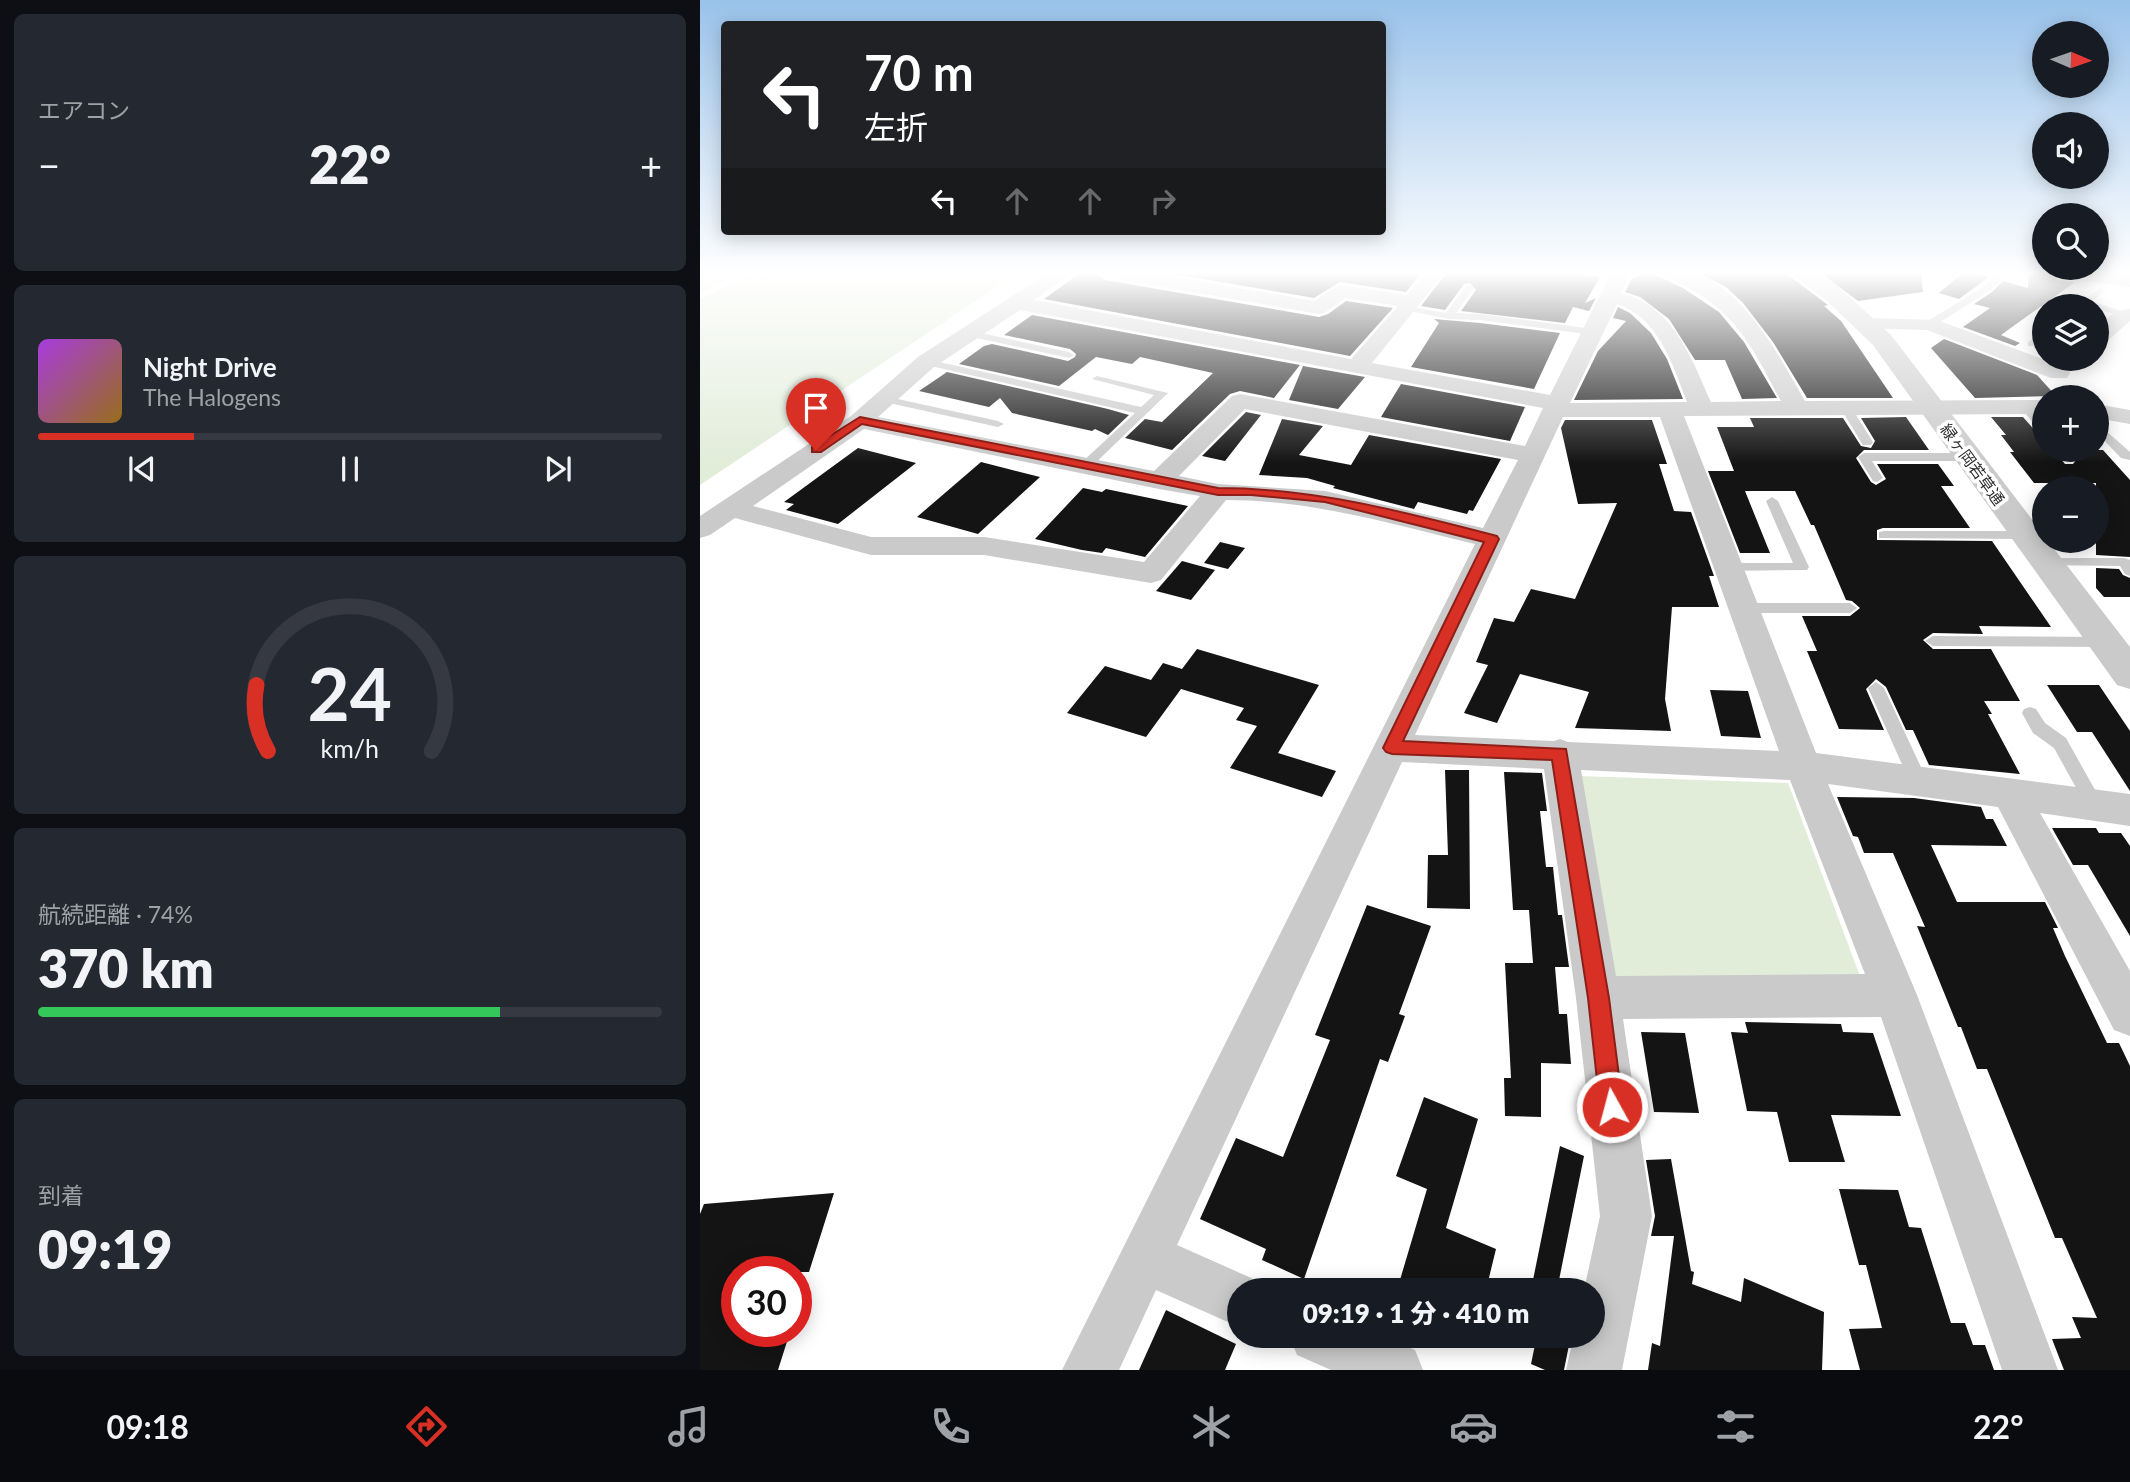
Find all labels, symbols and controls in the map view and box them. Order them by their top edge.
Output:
north arrow [2032,21,2109,98]
map controls [2032,21,2109,553]
text: 70 m [864,43,974,101]
icon: left [749,49,840,140]
text: エアコン [38,96,130,124]
text: 左折 [864,107,928,146]
button: sound [2032,112,2109,189]
text: 22° [309,133,391,195]
text: − [38,142,60,188]
text: + [640,142,662,188]
icon: left [925,182,963,220]
icon: ahead [998,182,1036,220]
icon: ahead [1071,182,1109,220]
icon: right [1144,182,1182,220]
button: search [2032,203,2109,280]
button: layers [2032,294,2109,371]
text: Night Drive [143,351,277,383]
pin [786,378,846,450]
text: The Halogens [143,383,281,411]
button: + [2032,385,2109,462]
icon: arrive [797,389,835,427]
street label: 緑ヶ岡若草通 [1937,420,2009,508]
icon: previous [123,450,161,488]
icon: pause [331,450,369,488]
icon: next [539,450,577,488]
button: − [2032,476,2109,553]
text: 24 [308,649,392,737]
text: km/h [321,733,379,763]
text: 航続距離 · 74% [38,900,193,928]
text: 370 km [38,937,214,999]
position arrow [1575,1070,1649,1144]
text: 到着 [38,1181,84,1209]
text: 09:19 [38,1218,172,1280]
speed limit sign: 30 [721,1256,812,1347]
text: 09:19 · 1 分 · 410 m [1303,1297,1529,1329]
icon: directions [402,1402,451,1451]
icon: music [664,1402,713,1451]
icon: phone [926,1402,975,1451]
icon: climate [1187,1402,1236,1451]
icon: car [1449,1402,1498,1451]
icon: filters [1711,1402,1760,1451]
text: 09:18 [106,1407,189,1446]
text: 22° [1973,1407,2023,1446]

